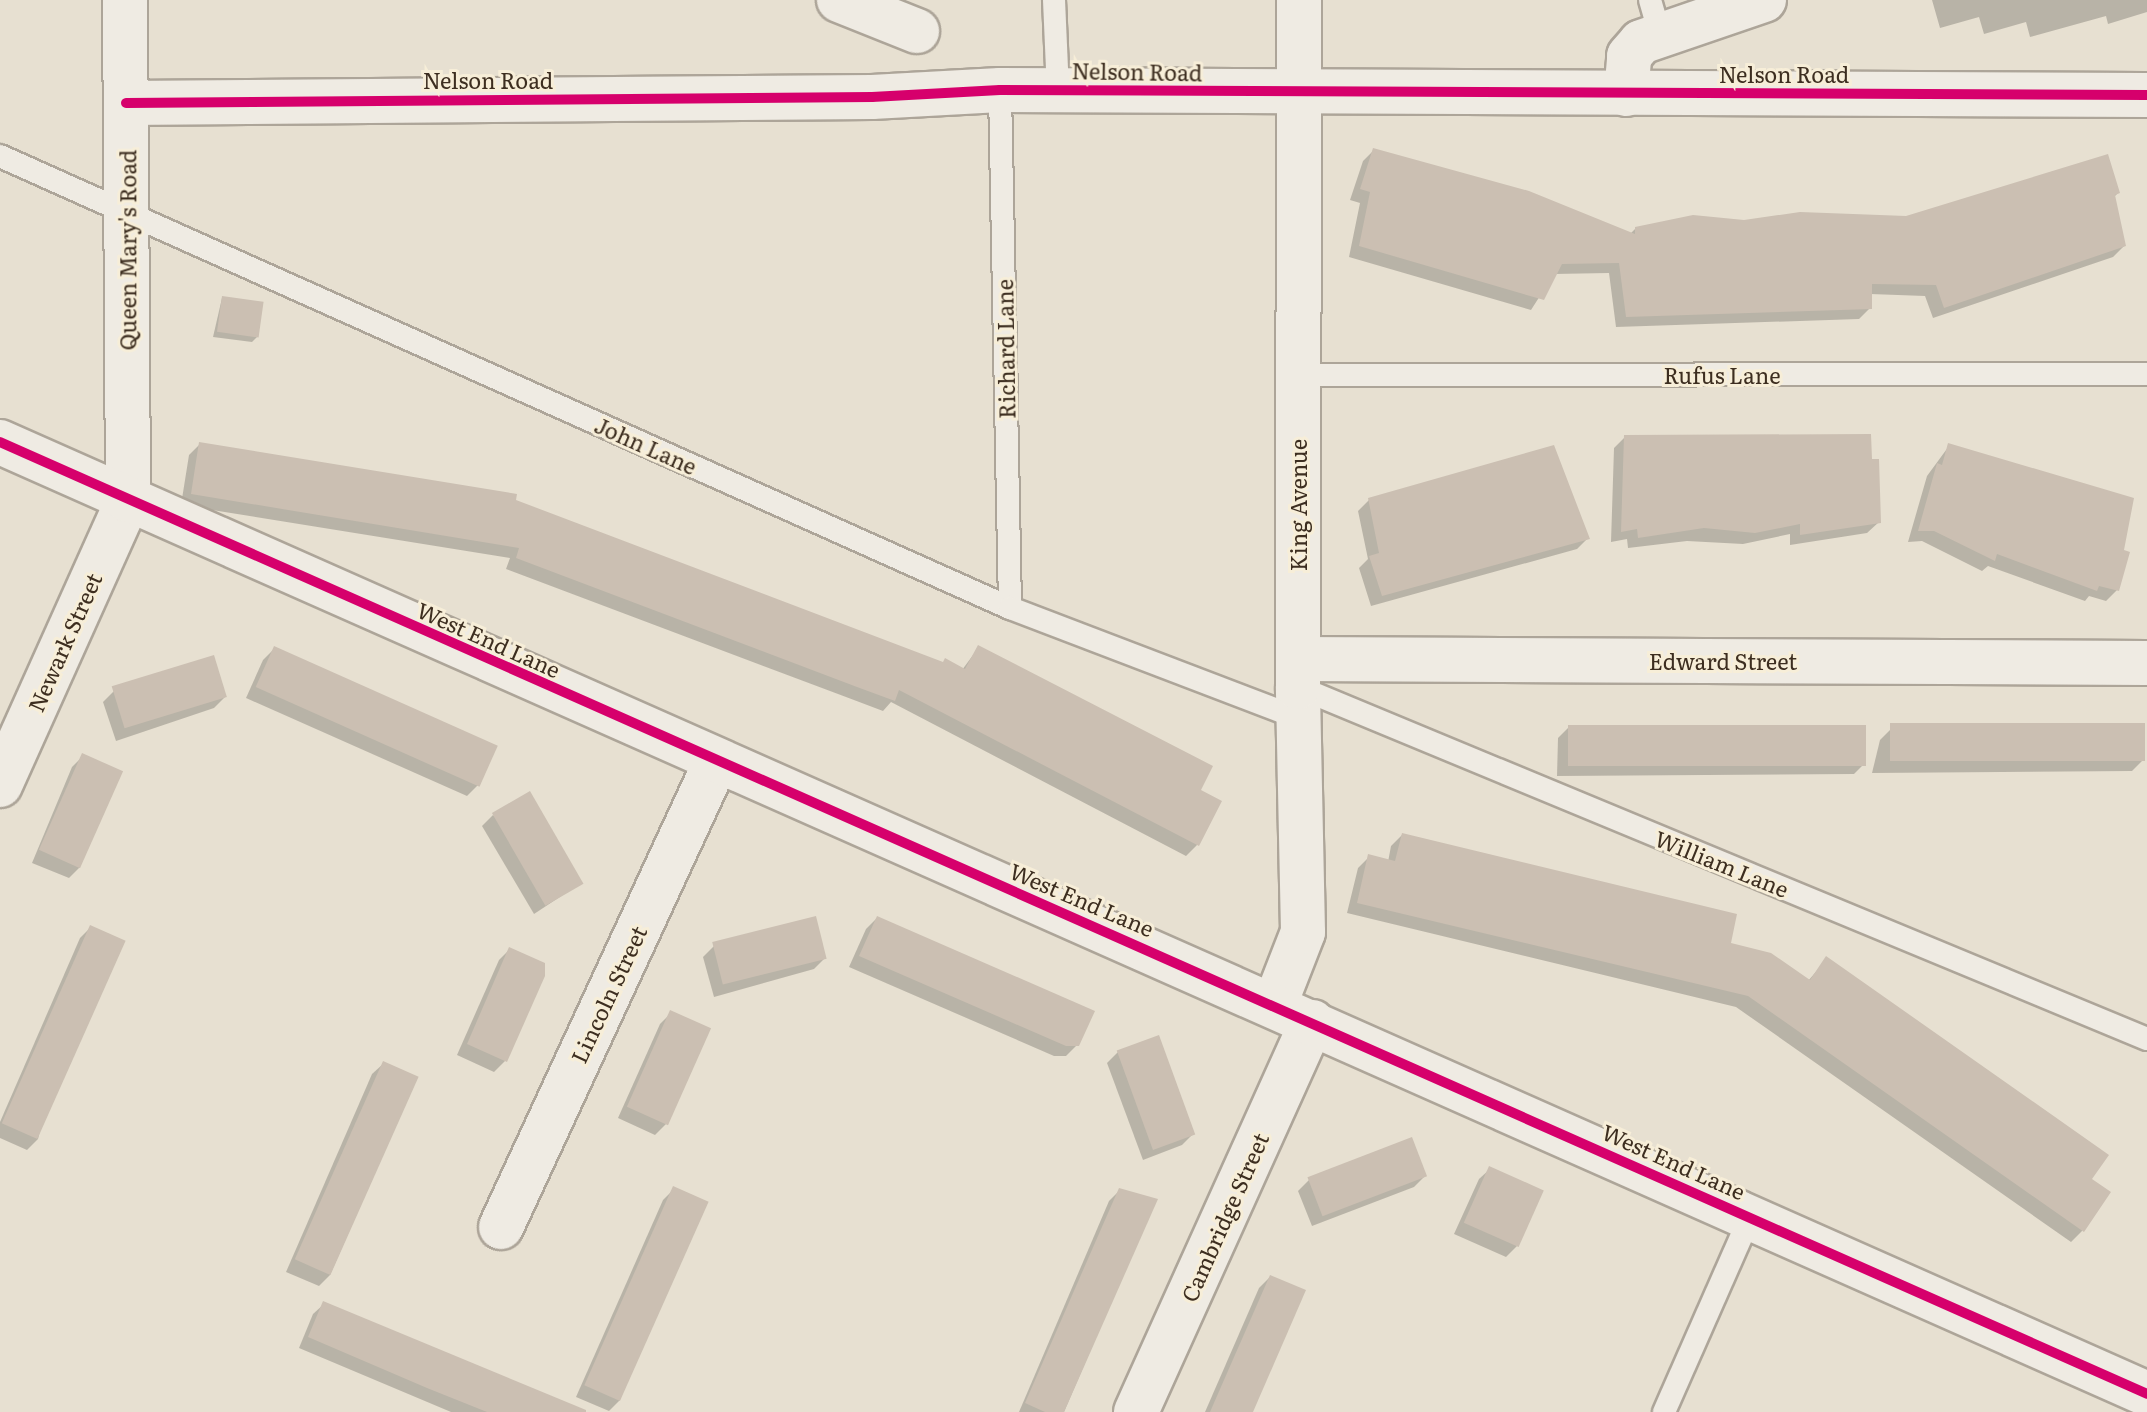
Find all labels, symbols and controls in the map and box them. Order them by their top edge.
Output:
street label: Nelson Road [1071,57,1203,85]
street label: Nelson Road [1719,61,1849,87]
street label: Nelson Road [423,67,553,93]
street label: Queen Mary's Road [114,150,140,350]
street label: Richard Lane [991,279,1019,419]
street label: Rufus Lane [1663,362,1781,388]
street label: John Lane [591,411,701,479]
street label: King Avenue [1285,439,1311,571]
street label: Newark Street [22,568,106,716]
street label: West End Lane [413,596,565,682]
street label: Edward Street [1649,648,1797,674]
street label: William Lane [1651,824,1793,902]
street label: West End Lane [1006,857,1158,941]
street label: Lincoln Street [565,921,651,1067]
street label: West End Lane [1598,1118,1750,1204]
street label: Cambridge Street [1175,1128,1273,1306]

